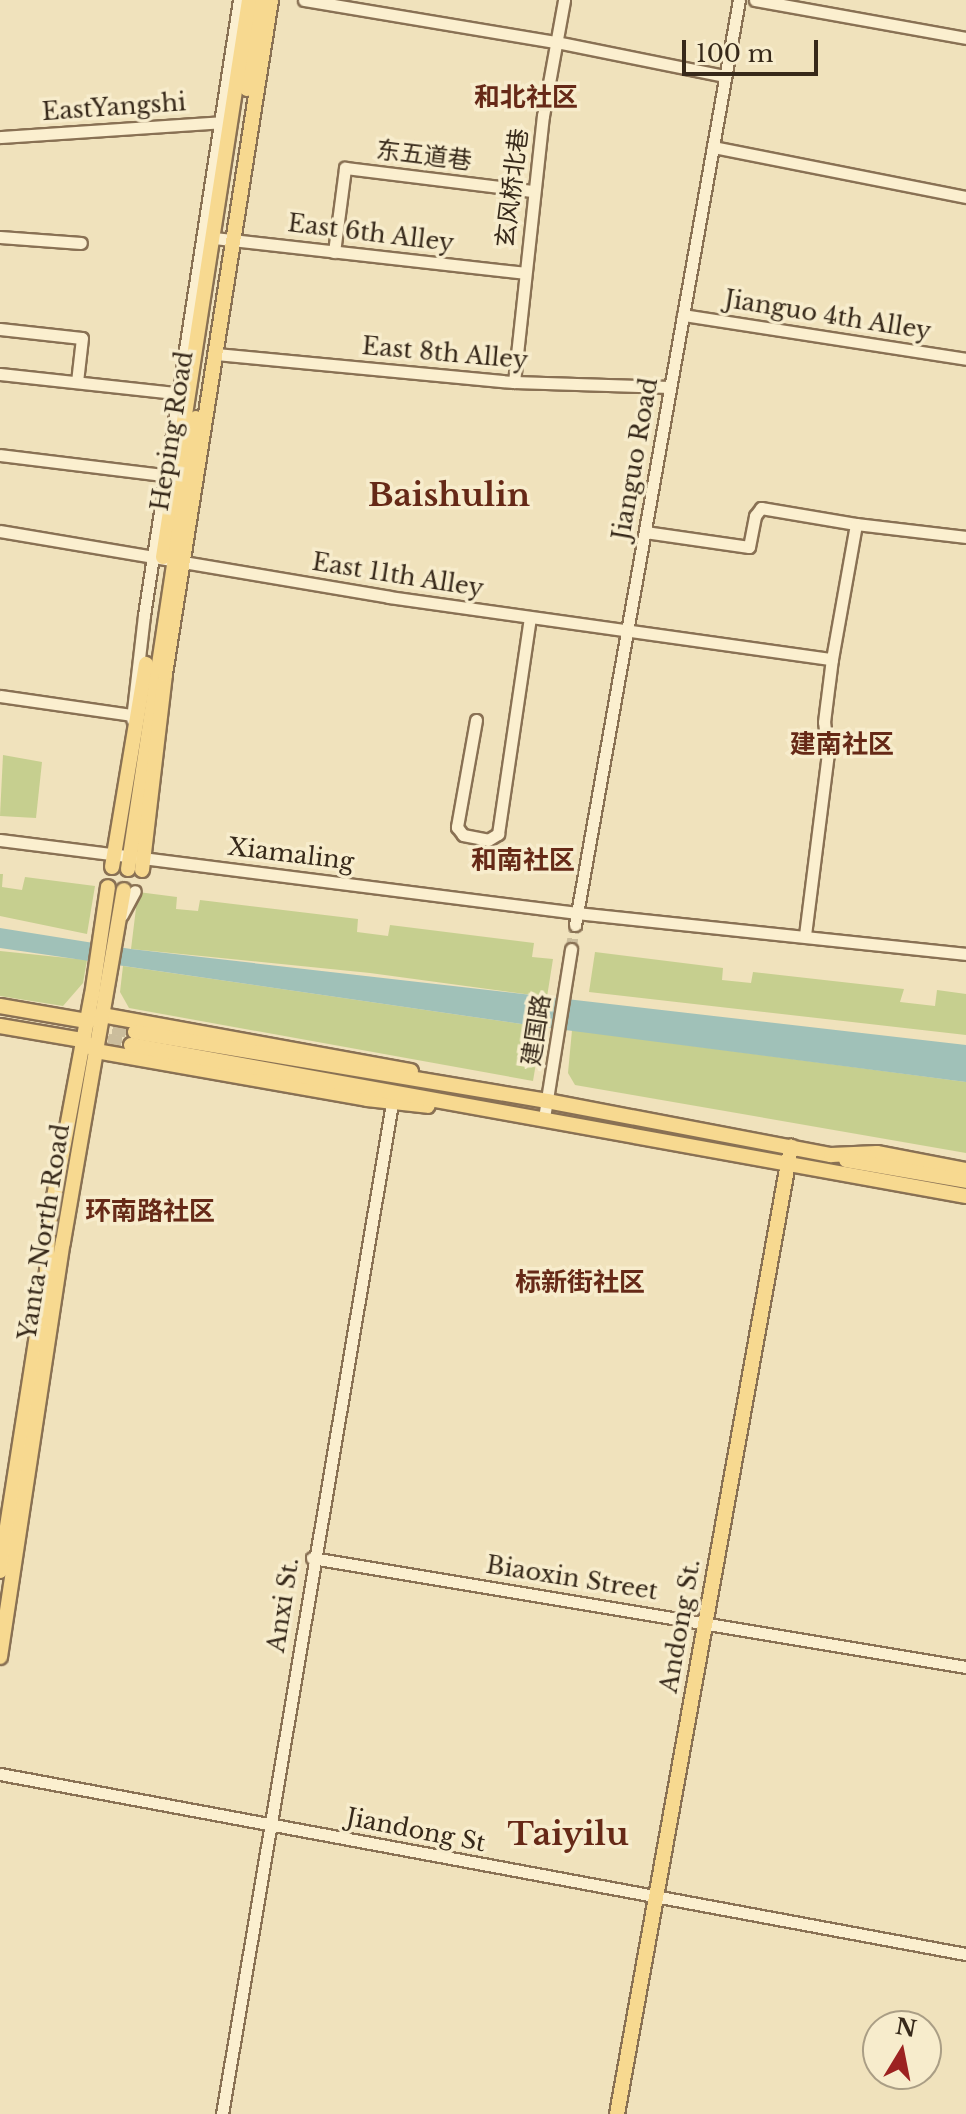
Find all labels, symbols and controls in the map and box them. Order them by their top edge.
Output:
scale bar [686,24,822,74]
text: 100 m [696,39,774,68]
district label: 和北社区 [474,82,578,114]
street label: EastYangshi [41,88,187,126]
street label: 玄风桥北巷 [490,127,534,249]
street label: 东五道巷 [375,135,473,175]
street label: East 6th Alley [286,208,456,258]
street label: Jianguo 4th Alley [722,284,934,346]
street label: East 8th Alley [360,331,530,375]
street label: Heping Road [145,349,199,513]
street label: Jianguo Road [607,376,663,542]
district label: Baishulin [368,476,530,514]
street label: East 11th Alley [310,547,486,603]
district label: 建南社区 [790,729,894,761]
street label: Xiamaling [226,832,356,876]
district label: 和南社区 [471,845,575,877]
street label: 建国路 [516,992,556,1068]
street label: Yanta North Road [13,1122,75,1342]
district label: 环南路社区 [85,1196,215,1228]
district label: 标新街社区 [515,1267,645,1299]
street label: Biaoxin Street [484,1550,660,1606]
street label: Anxi St. [261,1556,305,1654]
street label: Andong St. [654,1557,706,1695]
street label: Jiandong St [344,1802,488,1858]
district label: Taiyilu [507,1815,629,1853]
north arrow [862,2010,942,2090]
text: N [893,2013,918,2043]

